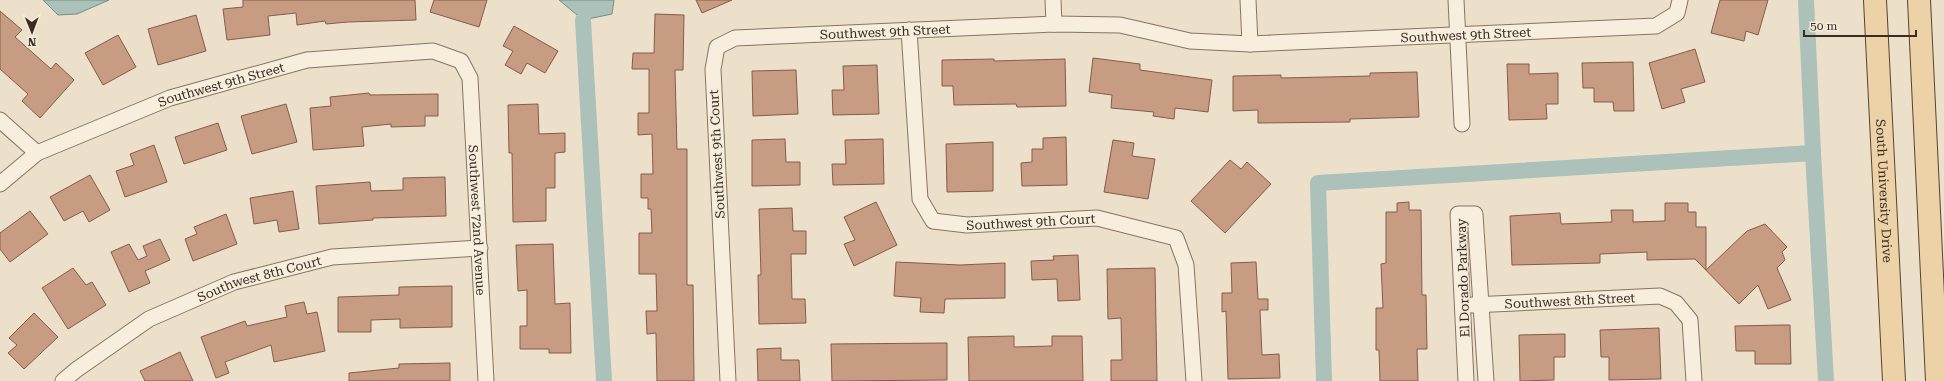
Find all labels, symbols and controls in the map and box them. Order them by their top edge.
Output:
north arrow [12,12,52,52]
scale bar [1804,12,1916,38]
text: 50 m [1810,19,1837,33]
street label: Southwest 9th Street [819,21,951,42]
street label: Southwest 9th Street [1400,24,1532,45]
text: N [27,35,37,48]
street label: Southwest 9th Street [156,59,286,110]
street label: Southwest 9th Court [706,89,728,219]
street label: South University Drive [1873,119,1896,263]
street label: Southwest 72nd Avenue [466,144,489,296]
street label: Southwest 9th Court [966,211,1096,233]
street label: El Dorado Parkway [1453,218,1473,338]
street label: Southwest 8th Court [195,252,323,305]
street label: Southwest 8th Street [1504,290,1636,311]

